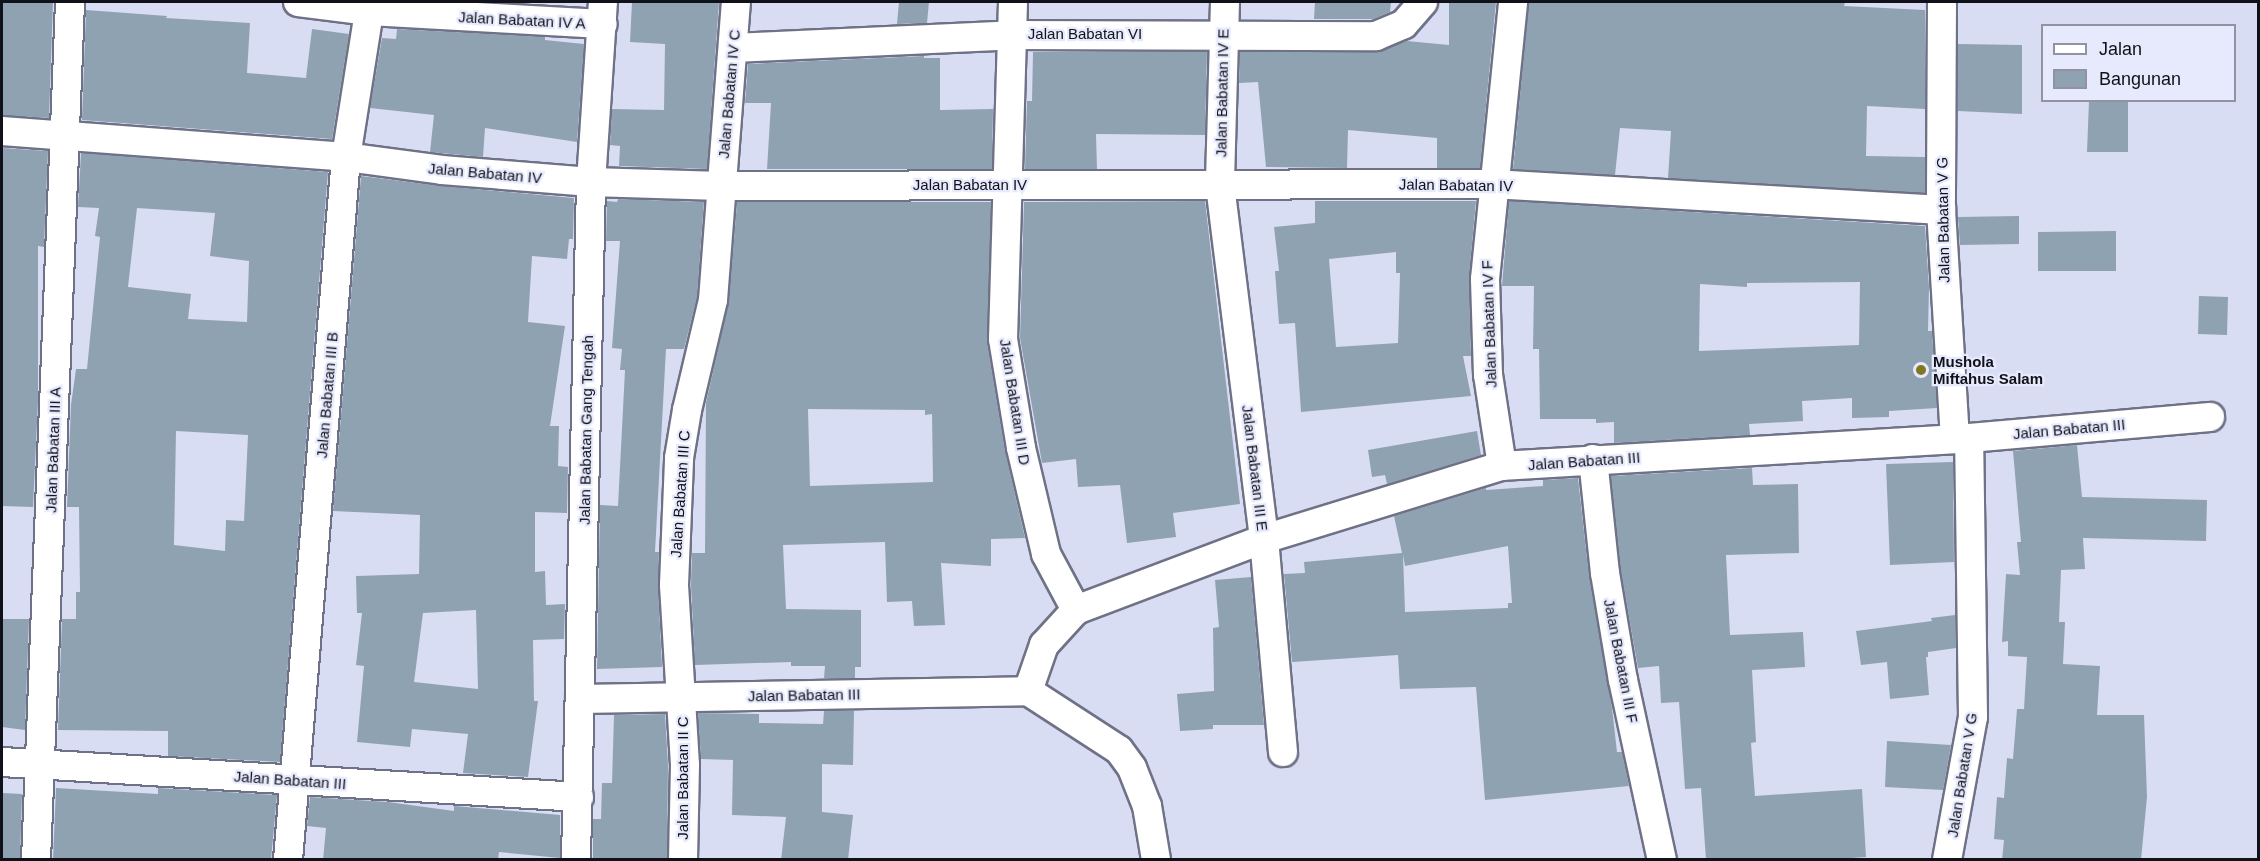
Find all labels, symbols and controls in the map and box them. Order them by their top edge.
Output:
street label: Jalan Babatan IV A [457,8,587,32]
legend [2041,24,2236,102]
street label: Jalan Babatan VI [1028,25,1142,43]
street label: Jalan Babatan IV C [714,29,744,159]
street label: Jalan Babatan IV E [1212,29,1232,157]
text: Jalan [2099,39,2142,59]
text: Bangunan [2099,69,2181,89]
street label: Jalan Babatan V G [1933,157,1953,283]
street label: Jalan Babatan IV [427,159,543,187]
street label: Jalan Babatan IV [1399,175,1513,195]
street label: Jalan Babatan IV [913,176,1027,194]
street label: Jalan Babatan IV F [1478,260,1500,388]
street label: Jalan Babatan III B [313,331,341,459]
street label: Jalan Babatan Gang Tengah [575,335,597,525]
street label: Jalan Babatan III D [996,338,1034,466]
place label: Mushola Miftahus Salam [1933,352,2043,387]
marker: Mushola Miftahus Salam [1914,363,1928,377]
street label: Jalan Babatan III A [42,386,64,514]
street label: Jalan Babatan III E [1238,404,1272,532]
street label: Jalan Babatan III [2012,415,2126,443]
street label: Jalan Babatan III C [667,430,693,558]
street label: Jalan Babatan III [1527,448,1641,474]
street label: Jalan Babatan III F [1600,597,1642,725]
street label: Jalan Babatan III [748,685,860,705]
street label: Jalan Babatan V G [1943,711,1981,839]
street label: Jalan Babatan II C [674,716,692,840]
street label: Jalan Babatan III [233,767,347,793]

